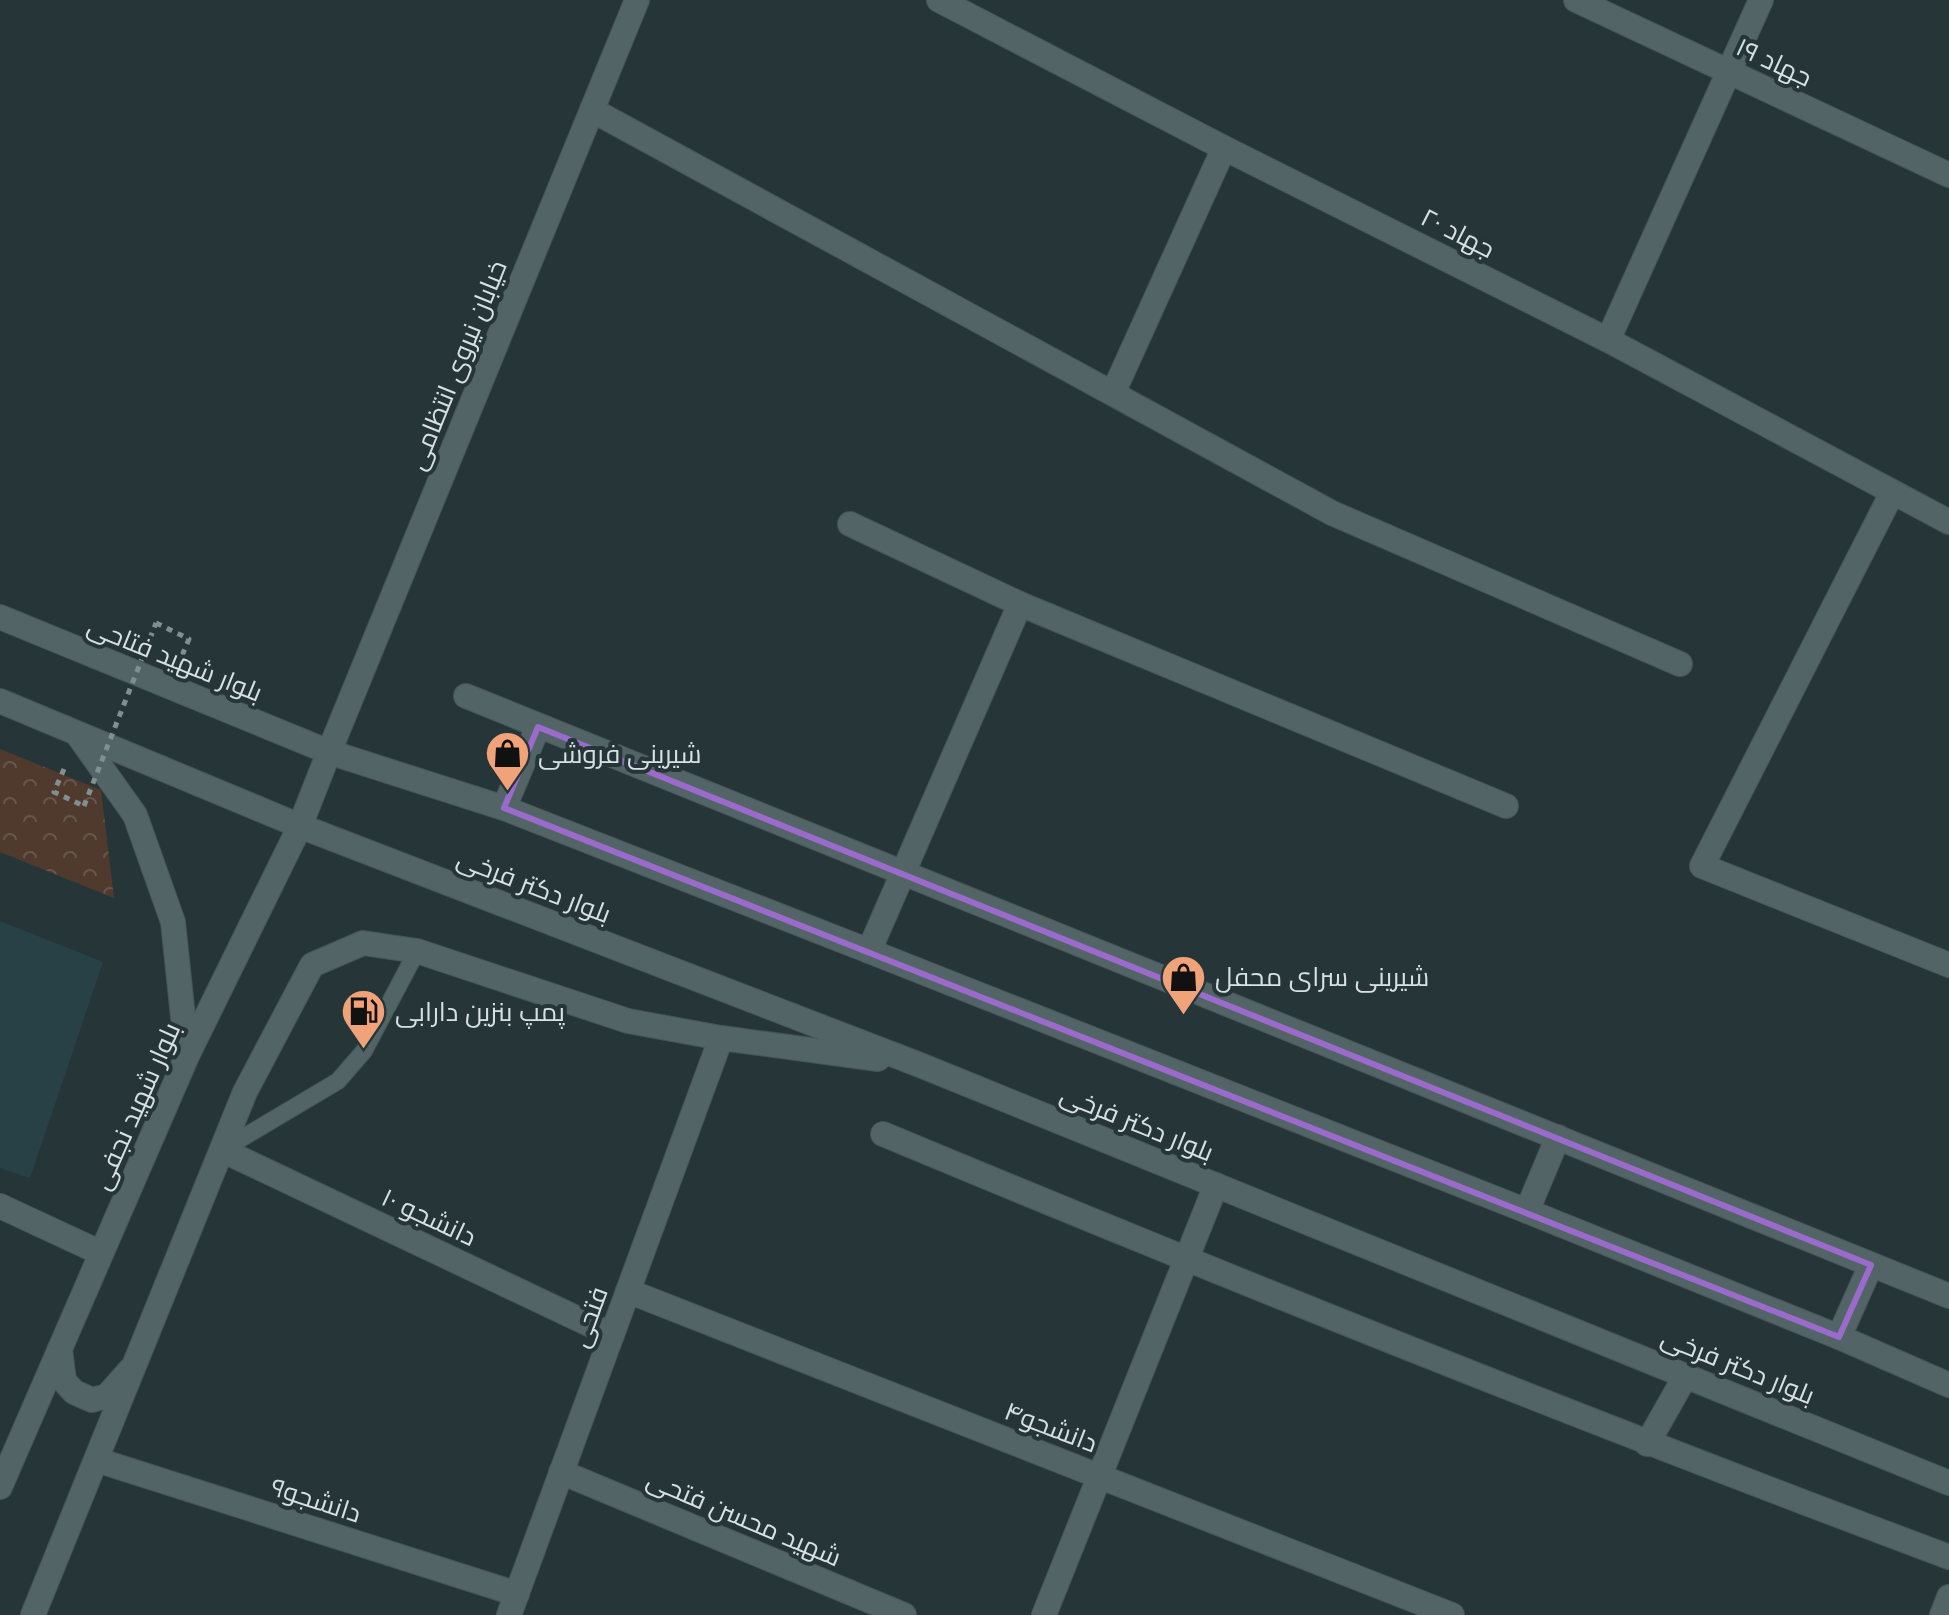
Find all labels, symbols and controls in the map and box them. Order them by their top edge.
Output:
street label: جهاد ۱۹ [1730,30,1817,95]
street label: جهاد ۲۰ [1415,200,1501,267]
street label: خیابان نیروی انتظامی [399,255,516,475]
street label: بلوار شهید فتاحی [82,608,268,711]
shop icon: شیرینی فروشی [483,730,531,793]
place label: شیرینی فروشی [538,737,701,772]
street label: بلوار دکتر فرخی [452,841,616,932]
shop icon: شیرینی سرای محفل [1160,953,1208,1016]
place label: شیرینی سرای محفل [1215,960,1429,995]
fuel station icon: پمپ بنزین دارابى [340,988,388,1051]
place label: پمپ بنزین دارابى [395,995,565,1030]
street label: بلوار شهید نجفی [84,1017,189,1195]
street label: بلوار دکتر فرخی [1055,1077,1219,1170]
street label: دانشجو ۱۰ [376,1180,482,1255]
street label: فتحی [562,1282,617,1352]
street label: بلوار دکتر فرخی [1656,1320,1820,1413]
street label: دانشجو۴ [999,1394,1102,1461]
street label: شهید محسن فتحی [641,1462,846,1575]
street label: دانشجو۹ [266,1469,366,1531]

